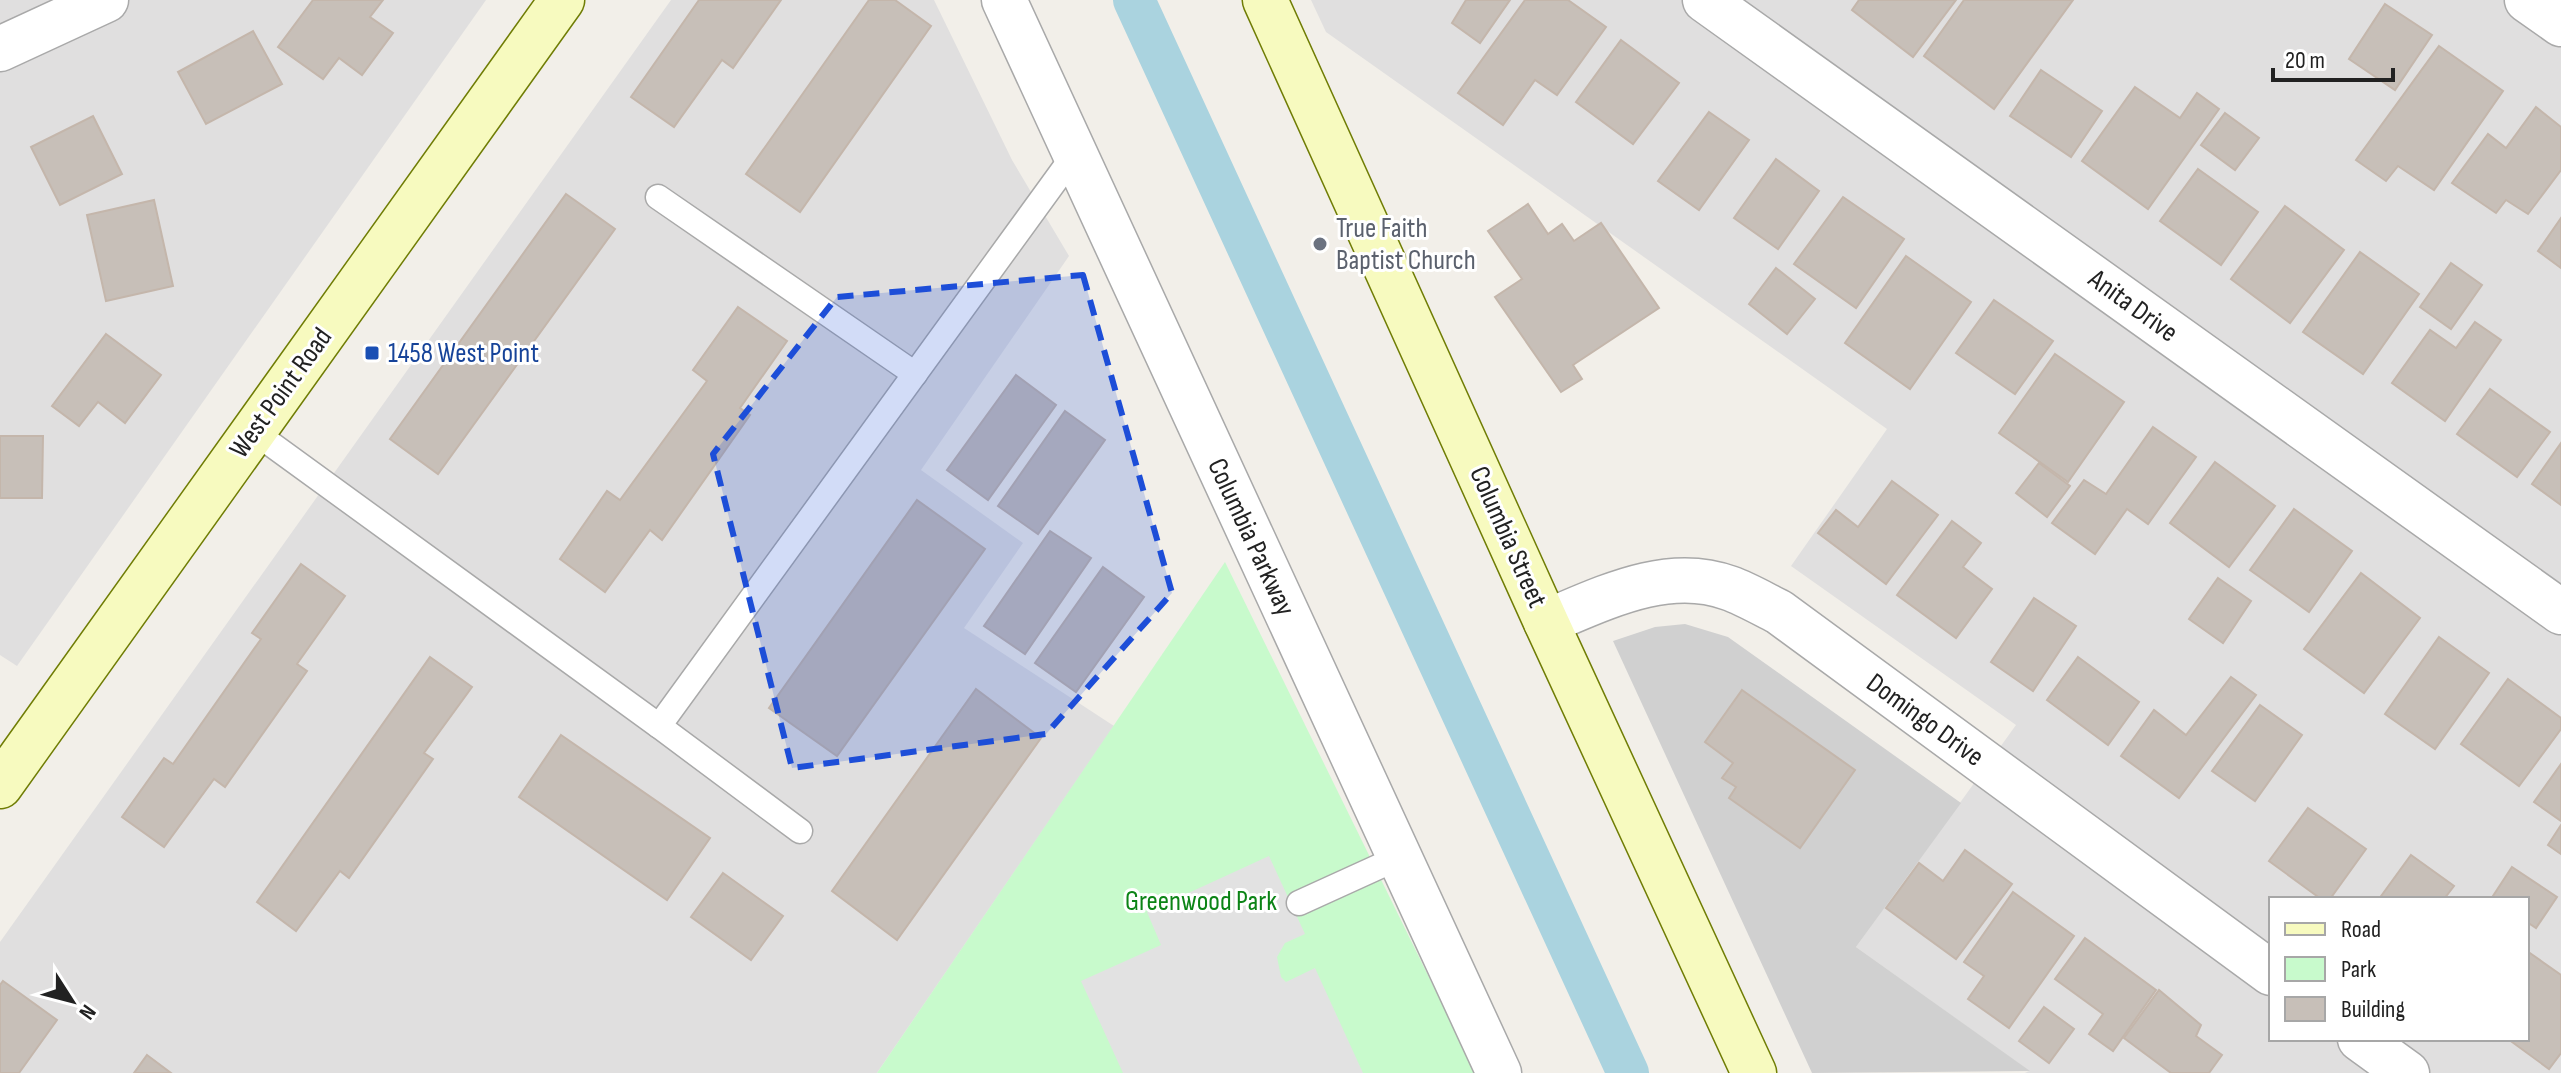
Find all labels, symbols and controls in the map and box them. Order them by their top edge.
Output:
scale bar [2273,32,2393,82]
text: 20 m [2285,46,2325,75]
place label: True Faith Baptist Church [1336,212,1476,277]
marker: True Faith Baptist Church [1311,235,1329,253]
street label: Anita Drive [2081,262,2184,349]
street label: West Point Road [223,322,339,464]
place label: 1458 West Point [388,337,539,370]
marker: 1458 West Point [363,344,381,362]
street label: Columbia Parkway [1200,453,1302,621]
street label: Columbia Street [1462,461,1554,613]
street label: Domingo Drive [1860,667,1990,773]
park label: Greenwood Park [1125,885,1277,918]
legend [2269,897,2529,1041]
text: Road [2341,915,2381,944]
text: Park [2341,955,2376,984]
north arrow [32,961,112,1041]
text: Building [2341,995,2405,1024]
text: N [73,999,101,1025]

